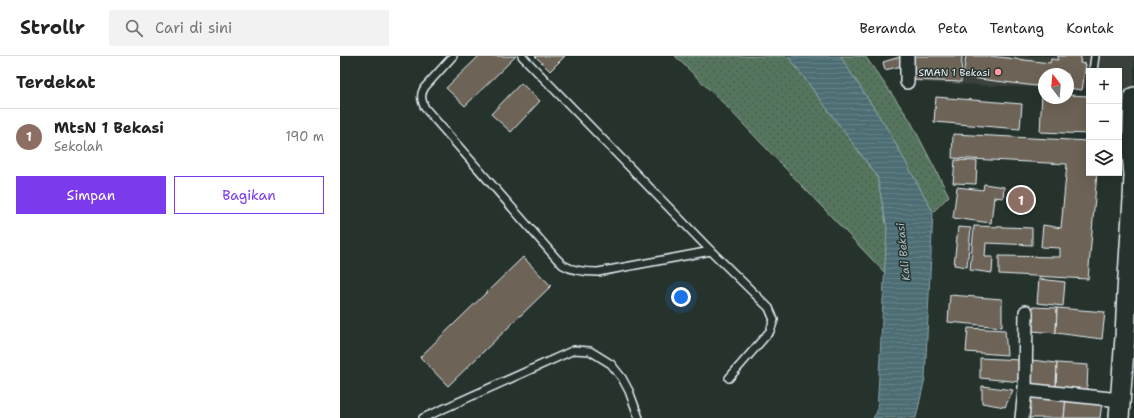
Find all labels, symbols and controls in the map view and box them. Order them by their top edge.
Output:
search box [109,10,389,46]
text: Strollr [20,15,85,40]
icon: search [123,17,145,39]
text: Cari di sini [155,18,232,38]
text: Beranda [859,19,916,37]
text: Peta [938,19,968,37]
text: Tentang [990,19,1044,37]
text: Kontak [1066,19,1114,37]
place label: SMAN 1 Bekasi [918,66,990,79]
marker: SMAN 1 Bekasi [993,67,1003,77]
north arrow [1038,68,1074,104]
map controls [1086,68,1122,176]
button: + [1086,68,1122,104]
text: Terdekat [16,71,96,93]
button: − [1086,104,1122,140]
text: MtsN 1 Bekasi [54,118,164,138]
text: 1 [26,128,32,145]
text: 190 m [285,128,324,145]
text: Sekolah [54,138,103,155]
button: layers [1086,140,1122,176]
button: Simpan [16,176,166,214]
button: Bagikan [174,176,324,214]
pin: 1 [1008,185,1034,215]
water label: Kali Bekasi [893,221,914,282]
your location [671,287,691,307]

